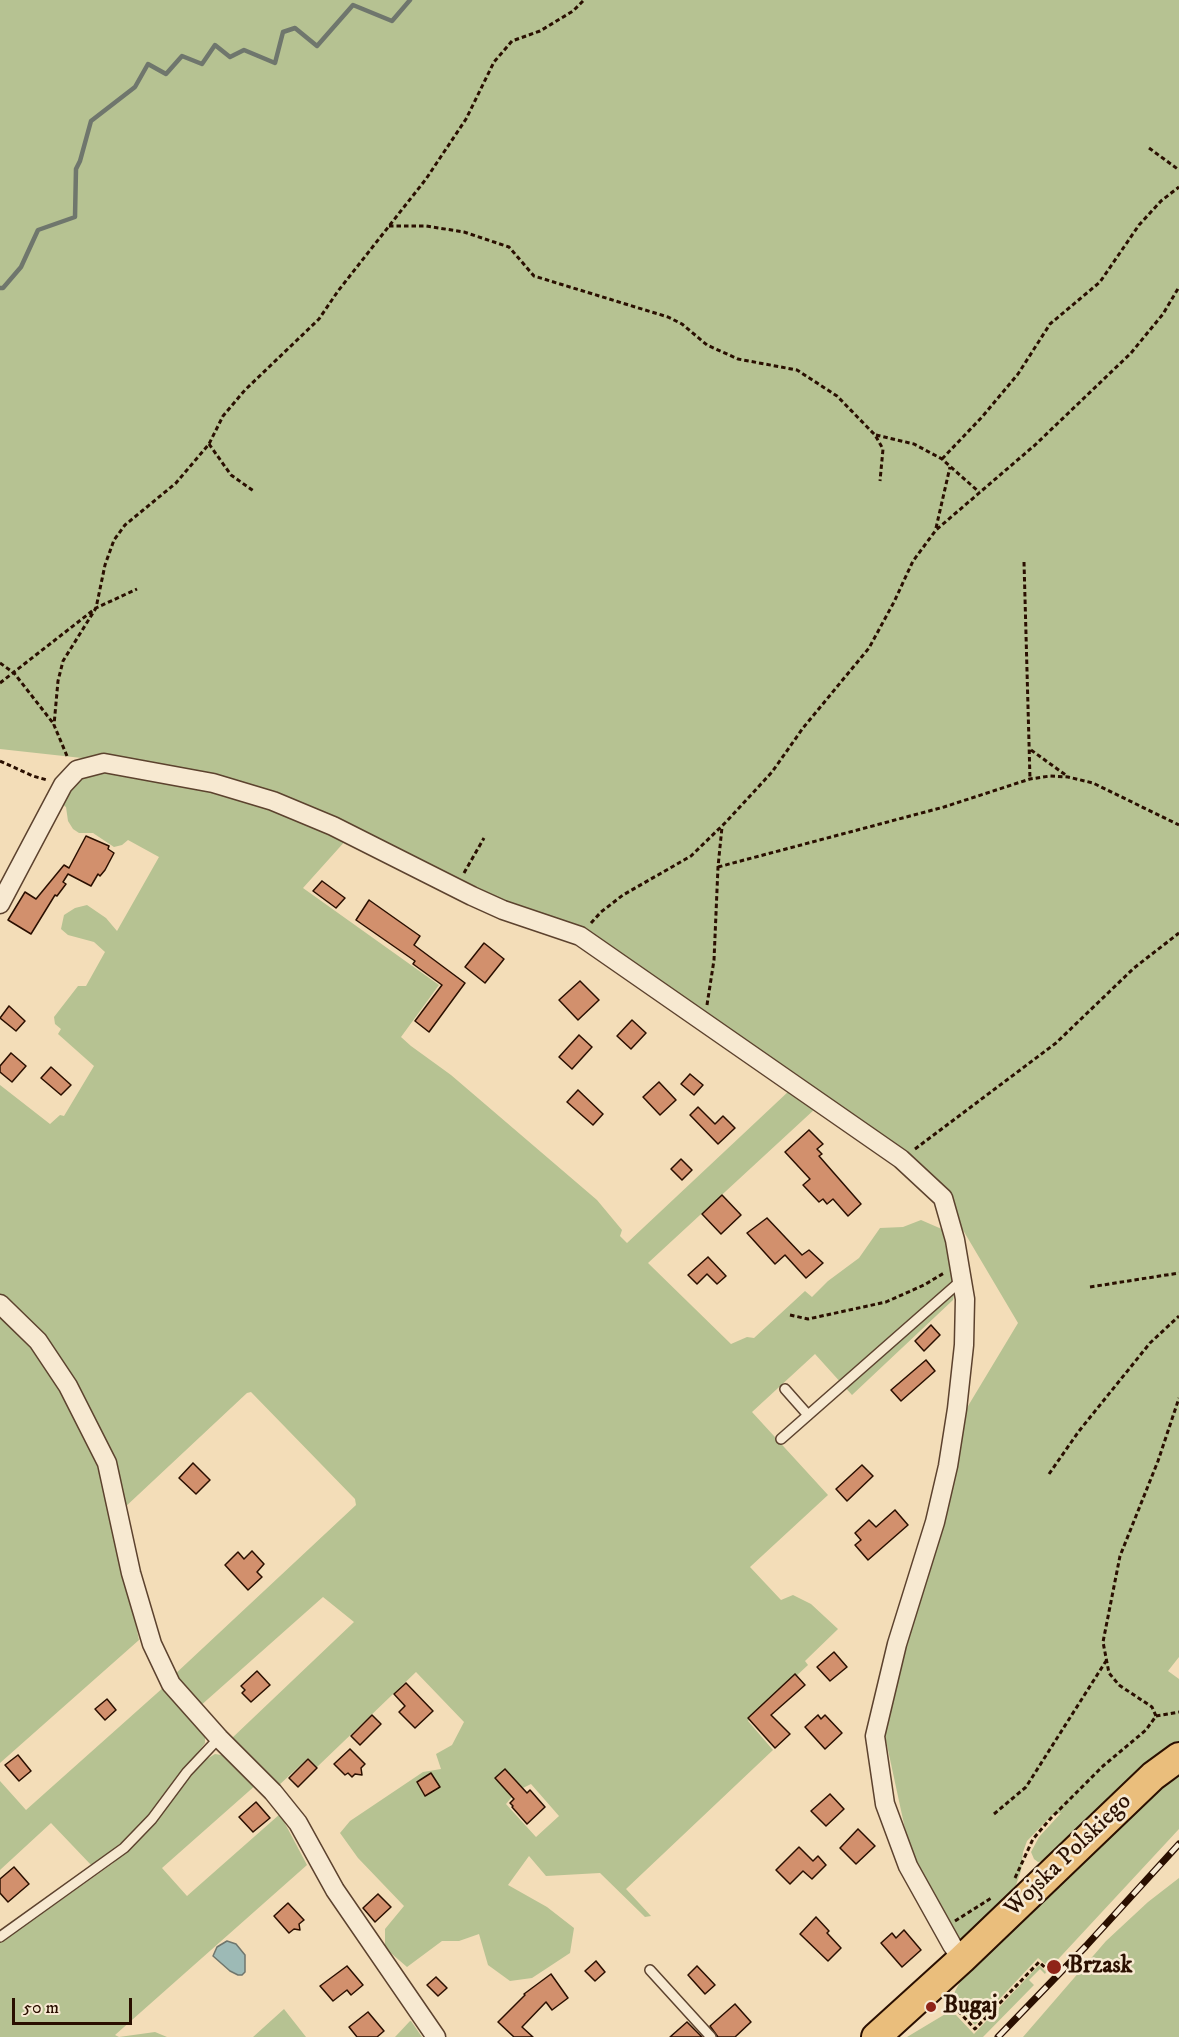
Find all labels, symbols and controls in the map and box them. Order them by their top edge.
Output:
street label: Wojska Polskiego [1000,1788,1138,1924]
place label: Brzask [1068,1953,1132,1981]
marker: Brzask [1045,1958,1063,1976]
scale bar [15,1986,135,2024]
place label: Bugaj [943,1993,997,2021]
text: 50 m [23,1997,59,2019]
marker: Bugaj [924,2000,938,2014]

